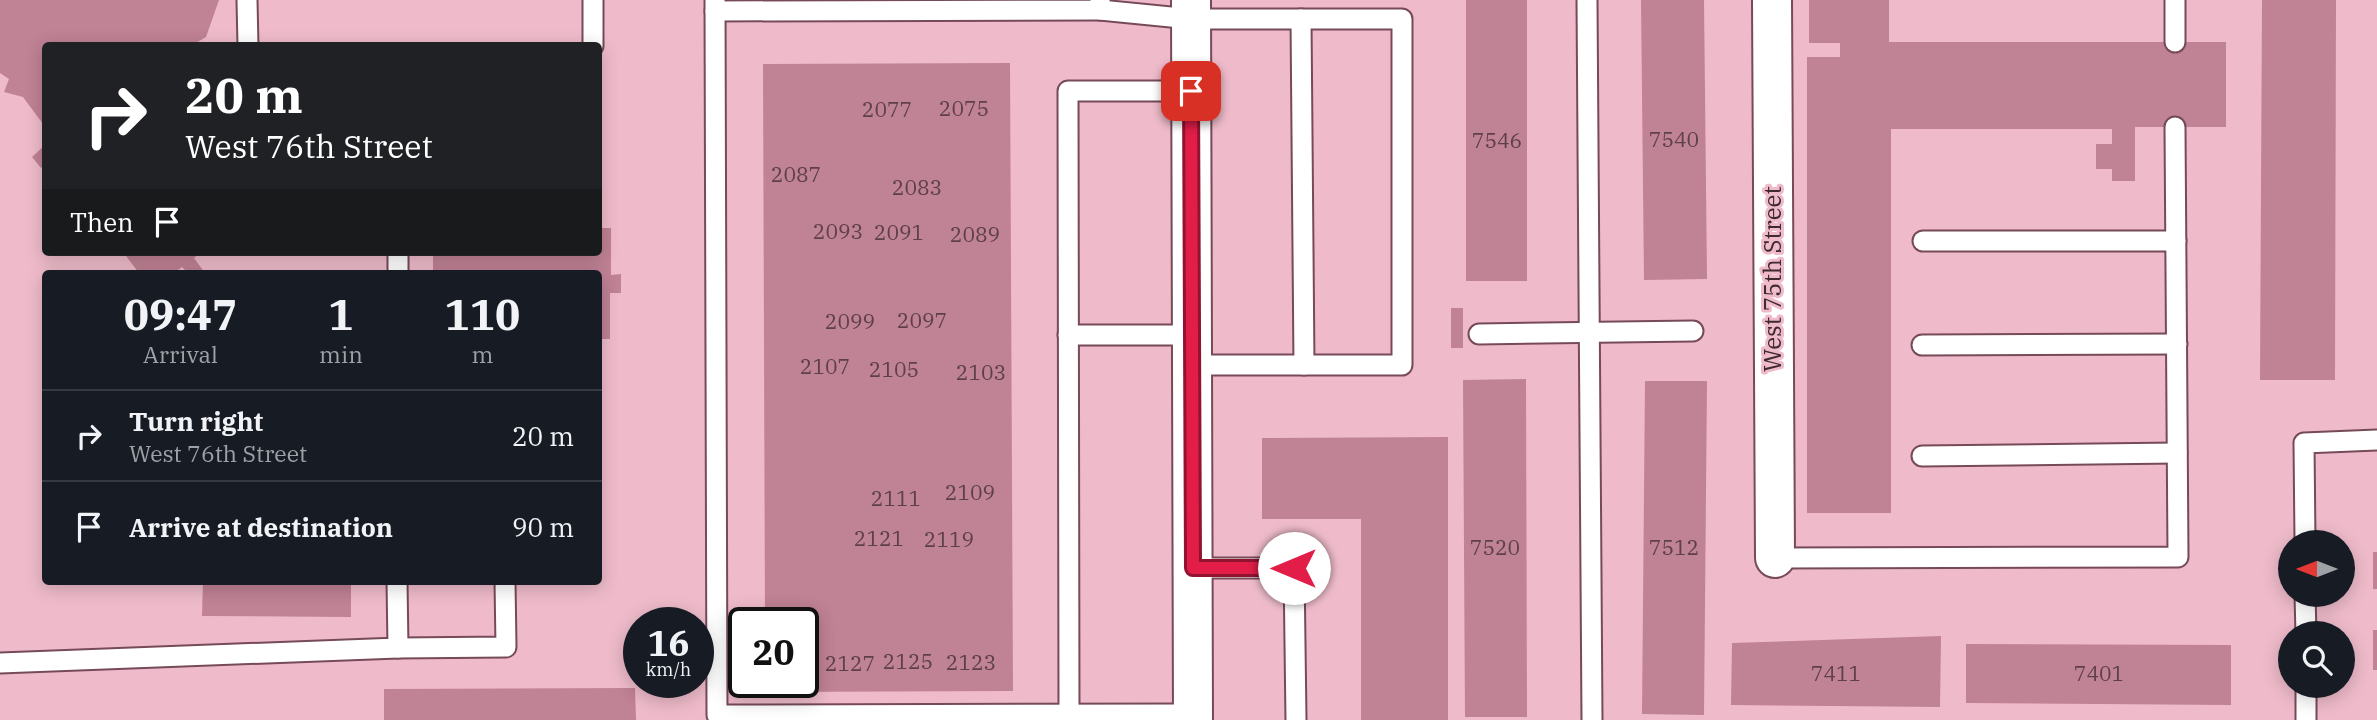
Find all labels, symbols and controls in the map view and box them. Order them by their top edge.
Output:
pin [1161,61,1221,121]
text: 20 m [185,63,303,126]
icon: right [70,70,161,161]
icon: arrive [1172,72,1210,110]
house number: 2075 [939,94,989,122]
house number: 2077 [862,95,912,123]
text: West 76th Street [185,125,433,167]
house number: 7540 [1649,125,1699,153]
house number: 7546 [1472,126,1522,154]
house number: 2087 [771,160,821,188]
house number: 2083 [892,173,942,201]
street label: West 75th Street [1756,186,1788,372]
icon: arrive [148,203,186,241]
text: Then [70,205,134,239]
house number: 2093 [813,217,863,245]
house number: 2091 [874,218,924,246]
house number: 2089 [950,220,1000,248]
text: 09:47 [124,287,237,342]
text: 1 [328,287,354,342]
text: 110 [445,287,520,342]
house number: 2097 [897,306,947,334]
house number: 2099 [825,307,875,335]
text: Arrival [143,339,218,369]
text: min [319,339,363,369]
text: m [471,339,493,369]
house number: 2107 [800,352,850,380]
house number: 2105 [869,355,919,383]
house number: 2103 [956,358,1006,386]
text: Turn right [129,404,263,438]
icon: right [70,417,108,455]
text: 20 m [512,419,574,453]
text: West 76th Street [129,438,307,468]
house number: 2109 [945,478,995,506]
house number: 2111 [871,484,921,512]
icon: arrive [70,508,108,546]
text: Arrive at destination [129,510,393,544]
text: 90 m [512,510,574,544]
house number: 2121 [854,524,904,552]
house number: 2119 [924,525,974,553]
north arrow [2278,530,2356,607]
map controls [2278,530,2355,698]
position arrow [1257,531,1331,605]
house number: 7520 [1470,533,1520,561]
house number: 7512 [1649,533,1699,561]
speed limit sign: 20 [728,607,819,698]
text: 16 [647,620,690,666]
button: search [2278,621,2355,698]
house number: 2125 [883,647,933,675]
house number: 2123 [946,648,996,676]
house number: 2127 [825,649,875,677]
text: km/h [646,658,691,681]
house number: 7411 [1811,659,1861,687]
house number: 7401 [2074,659,2124,687]

